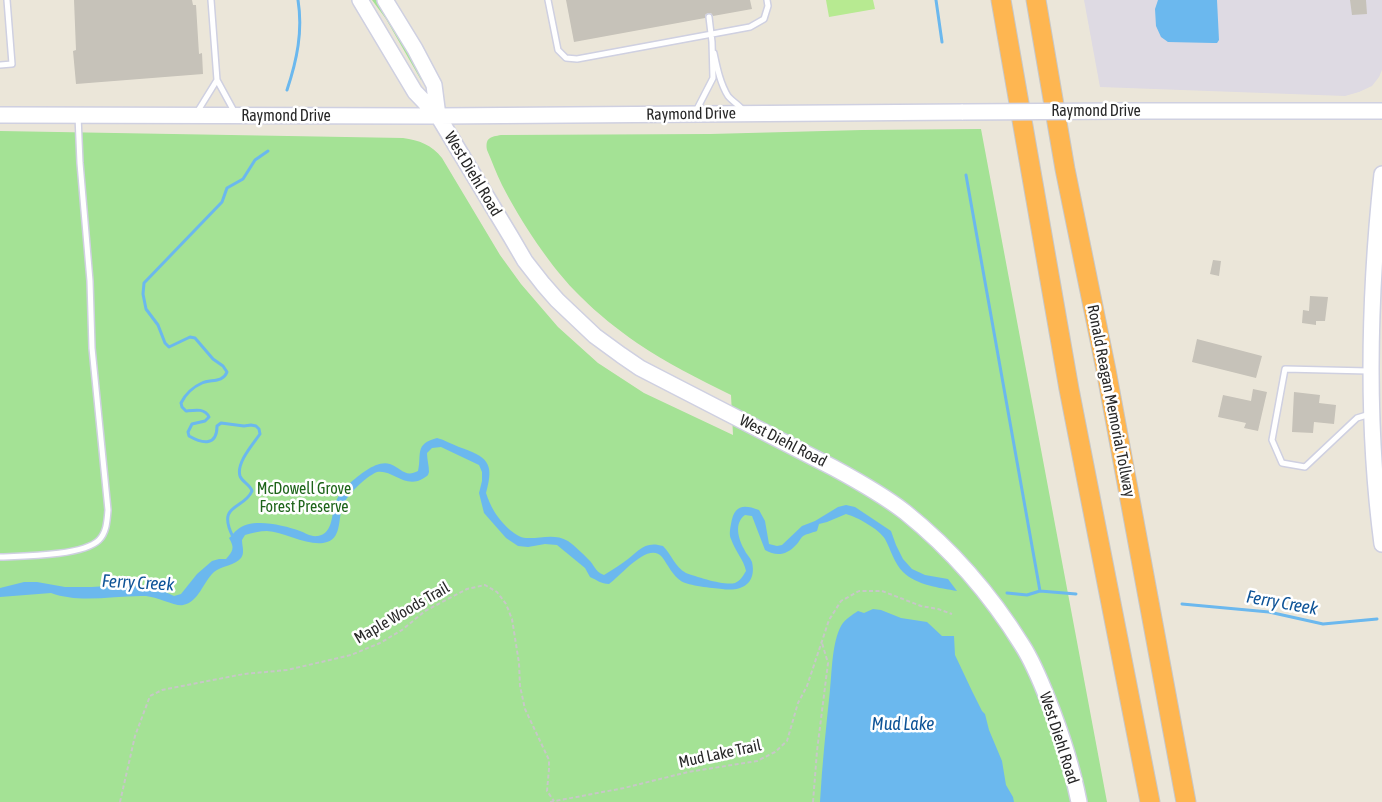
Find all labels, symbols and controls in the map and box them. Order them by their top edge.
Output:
street label: Raymond Drive [1051,101,1141,121]
street label: Raymond Drive [646,104,736,124]
street label: Raymond Drive [241,106,331,126]
street label: West Diehl Road [440,128,506,220]
street label: Ronald Reagan Memorial Tollway [1083,303,1139,499]
street label: West Diehl Road [736,411,830,471]
park label: McDowell Grove Forest Preserve [257,479,351,517]
water label: Ferry Creek [101,570,175,596]
street label: Maple Woods Trail [351,578,453,648]
water label: Ferry Creek [1245,586,1319,620]
street label: West Diehl Road [1035,690,1083,786]
water label: Mud Lake [872,713,934,735]
street label: Mud Lake Trail [677,736,763,772]

